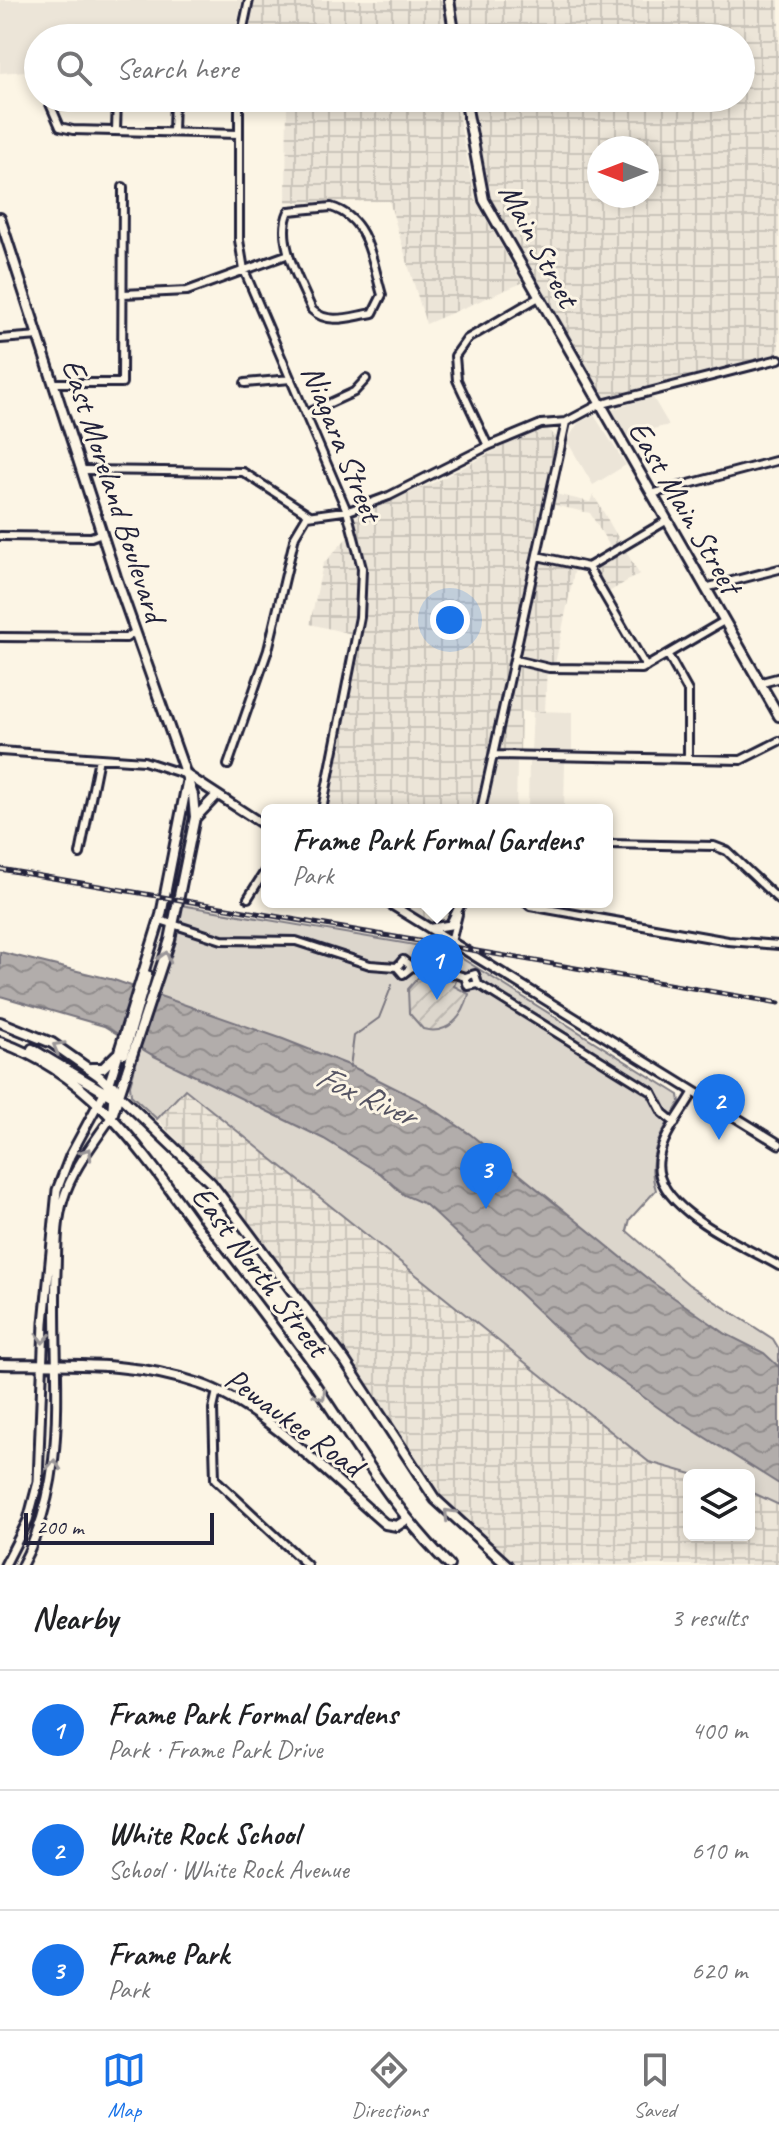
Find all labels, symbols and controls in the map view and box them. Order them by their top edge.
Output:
search box [24,24,755,112]
icon: search [52,46,96,90]
text: Search here [116,49,238,87]
north arrow [587,136,659,208]
street label: Main Street [489,176,590,317]
street label: East Moreland Boulevard [52,354,177,631]
street label: Niagara Street [292,359,393,531]
street label: East Main Street [619,413,753,605]
your location [430,600,470,640]
popup [261,804,613,908]
text: Frame Park Formal Gardens [292,821,582,859]
text: Park [292,859,334,892]
pin: 1 [411,934,463,1000]
one-way arrow [156,951,172,965]
one-way arrow [52,1041,66,1057]
water label: Fox River [310,1054,428,1138]
pin: 2 [693,1074,745,1140]
pin: 3 [460,1143,512,1209]
one-way arrow [77,1148,92,1162]
street label: East North Street [182,1177,340,1368]
one-way arrow [34,1332,51,1345]
street label: Pewaukee Road [217,1358,375,1488]
one-way arrow [312,1386,327,1401]
one-way arrow [46,1458,63,1471]
map controls [683,1469,755,1541]
button: layers [683,1469,755,1541]
scale bar [24,1509,214,1545]
one-way arrow [443,1509,458,1523]
text: 200 m [36,1513,83,1541]
text: Nearby [32,1596,118,1639]
text: 3 results [671,1601,747,1634]
text: Frame Park Formal Gardens [108,1695,397,1733]
text: 1 [52,1714,64,1747]
text: 400 m [691,1714,747,1747]
text: Park · Frame Park Drive [108,1733,323,1766]
text: White Rock School [108,1815,299,1853]
text: 2 [52,1834,64,1867]
text: 610 m [691,1834,747,1867]
text: School · White Rock Avenue [108,1853,349,1886]
text: Frame Park [108,1935,229,1973]
text: 3 [52,1954,64,1987]
text: 620 m [691,1954,747,1987]
text: Park [108,1973,149,2006]
tab: Map [102,2048,146,2124]
tab: Directions [351,2048,428,2124]
tab: Saved [633,2048,677,2124]

